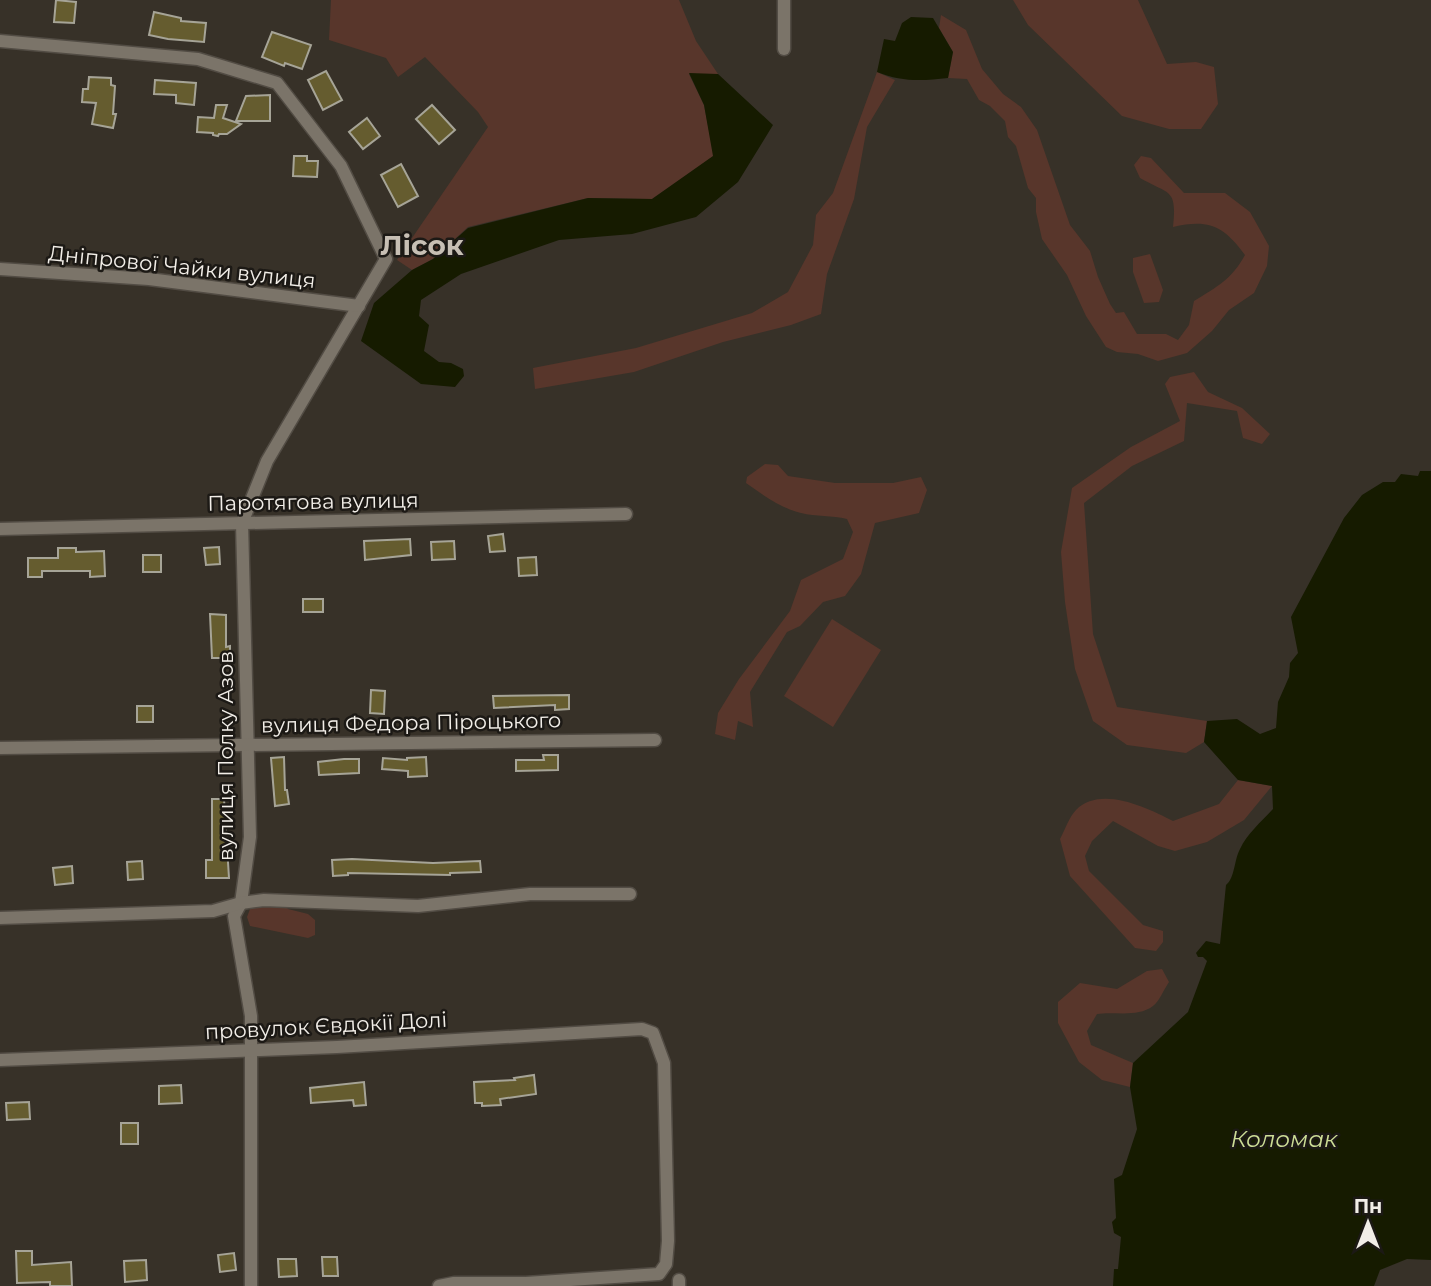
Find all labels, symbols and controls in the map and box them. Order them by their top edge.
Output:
district label: Лісок [380,228,464,262]
street label: Дніпрової Чайки вулиця [47,240,317,293]
street label: Паротягова вулиця [207,487,419,516]
street label: вулиця Полку Азов [213,651,238,861]
street label: вулиця Федора Піроцького [261,707,561,738]
street label: провулок Євдокії Долі [204,1007,448,1044]
water label: Коломак [1231,1125,1338,1153]
north arrow [1333,1188,1403,1258]
text: Пн [1354,1195,1382,1218]

